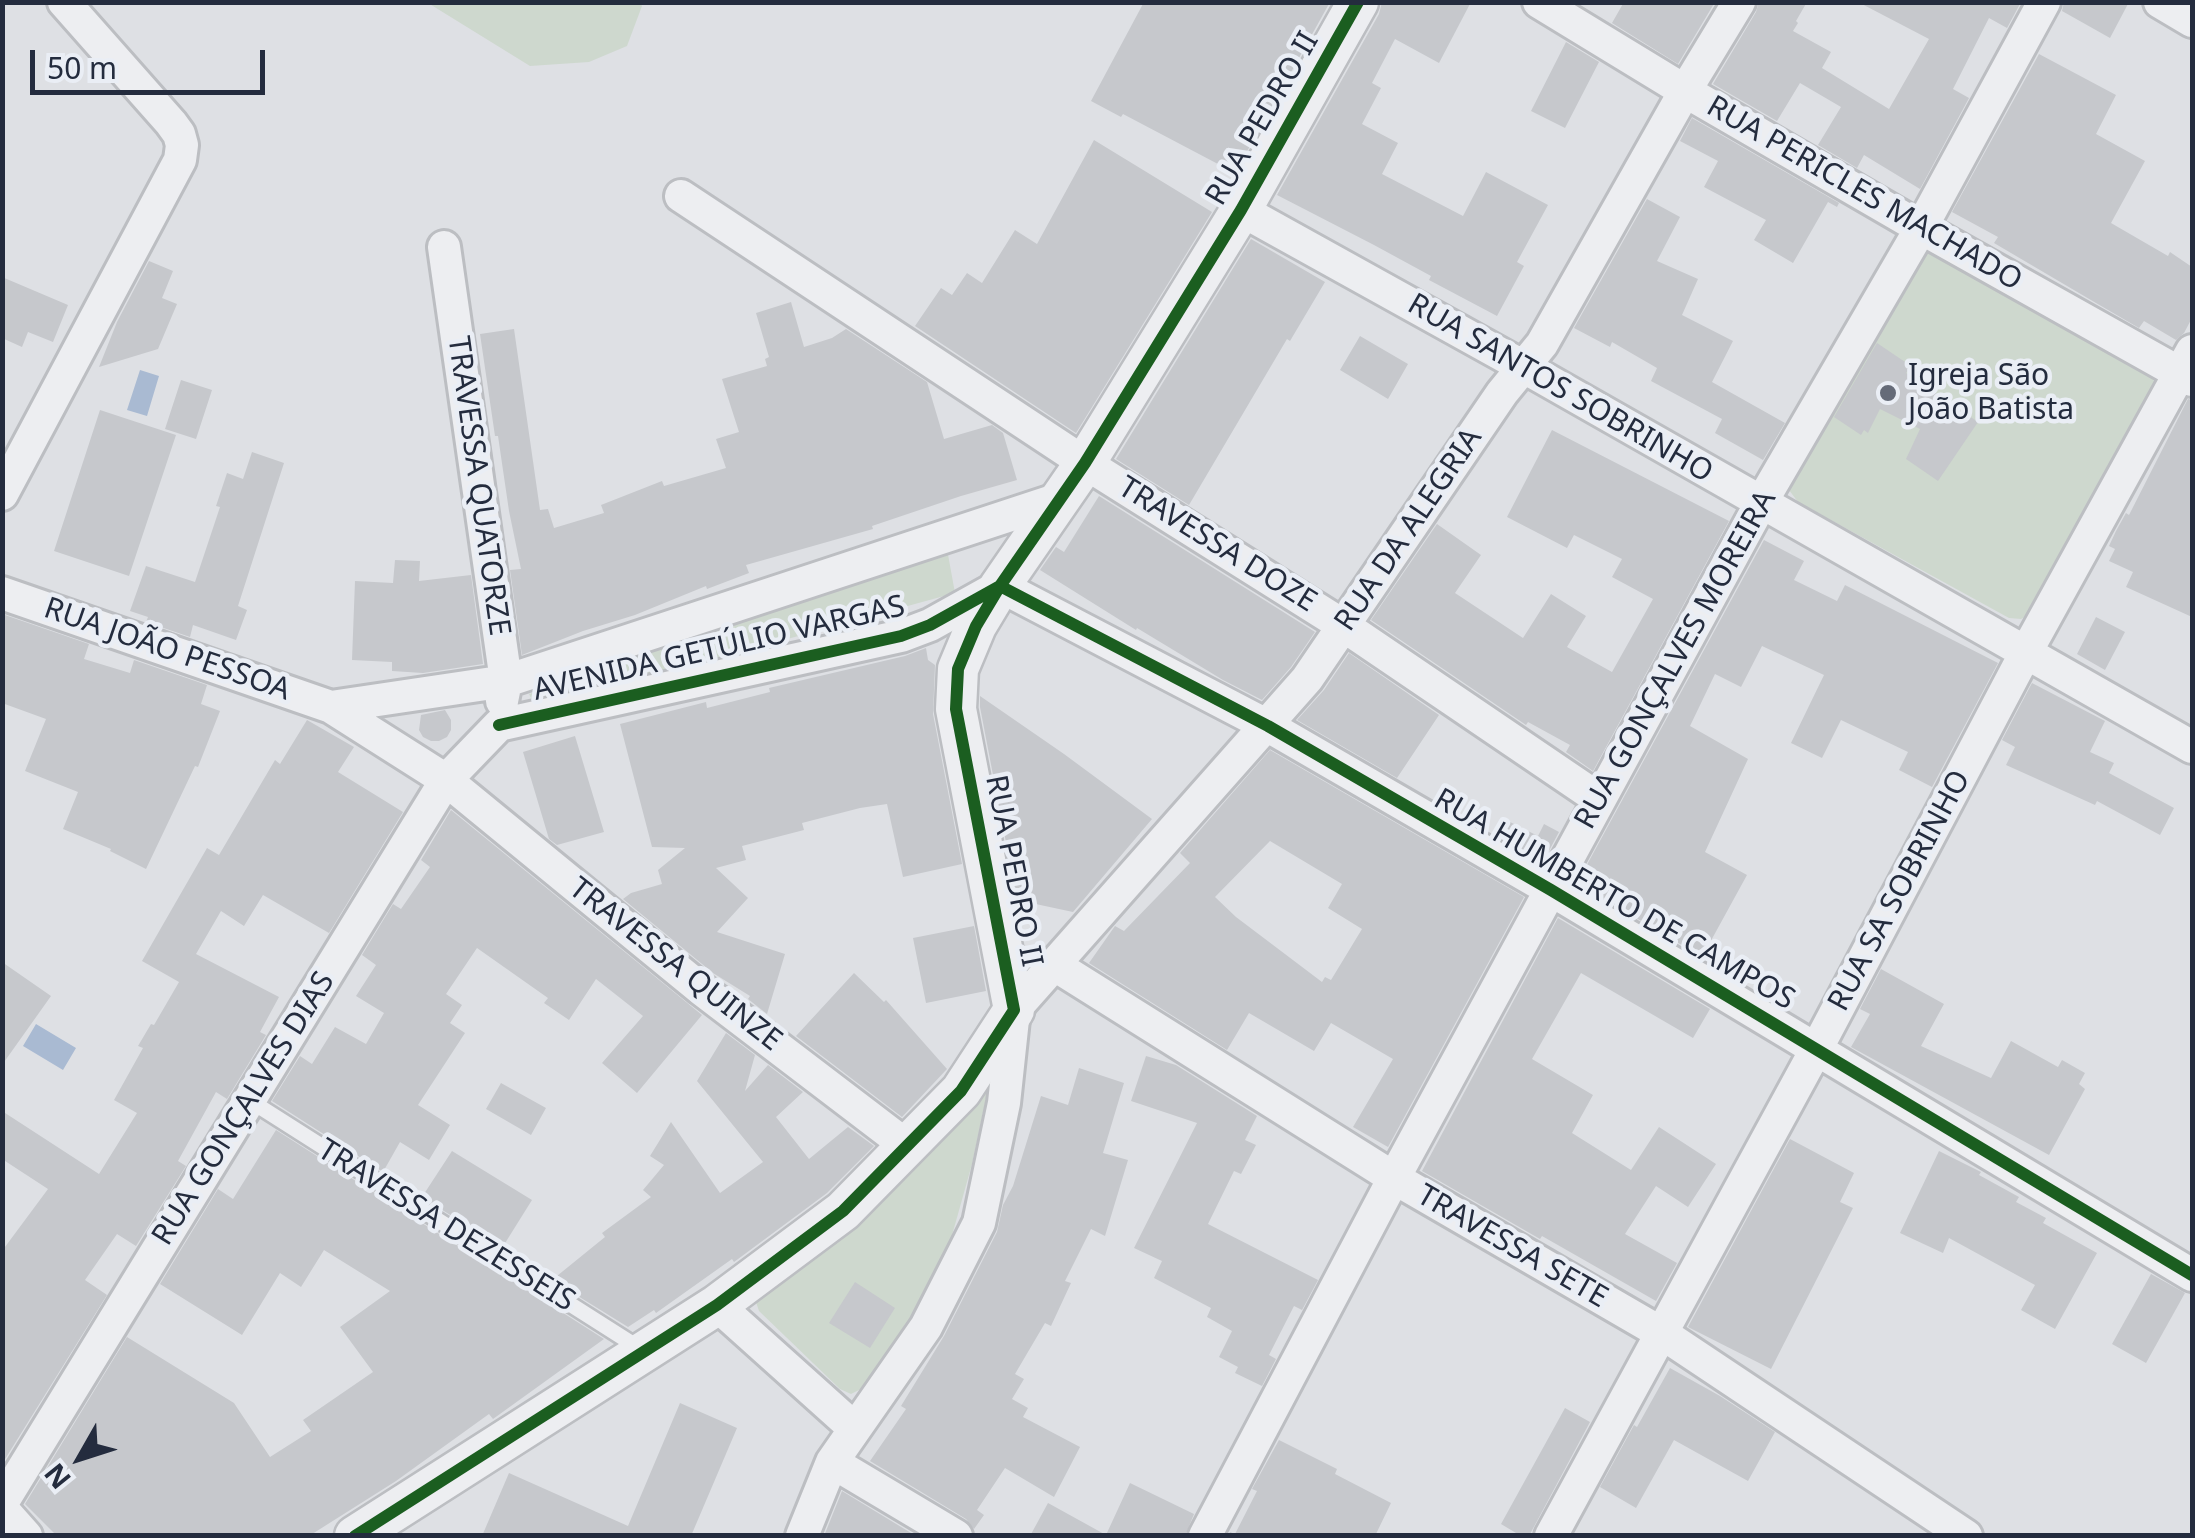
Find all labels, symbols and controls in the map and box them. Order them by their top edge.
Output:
street label: RUA PEDRO II [1199,26,1327,212]
scale bar [35,30,270,92]
text: 50 m [47,47,117,88]
street label: RUA PERICLES MACHADO [1700,89,2028,299]
street label: RUA SANTOS SOBRINHO [1401,287,1719,491]
street label: TRAVESSA QUATORZE [439,334,517,638]
place label: Igreja São João Batista [1908,358,2074,428]
marker: Igreja São João Batista [1877,382,1899,404]
street label: RUA DA ALEGRIA [1328,422,1490,638]
street label: TRAVESSA DOZE [1111,470,1323,620]
street label: RUA GONÇALVES MOREIRA [1568,484,1784,836]
street label: AVENIDA GETÚLIO VARGAS [530,589,908,709]
street label: RUA JOÃO PESSOA [39,591,295,709]
street label: RUA SA SOBRINHO [1821,765,1979,1017]
street label: RUA PEDRO II [977,772,1049,970]
street label: RUA HUMBERTO DE CAMPOS [1427,782,1801,1018]
street label: TRAVESSA QUINZE [561,871,789,1059]
street label: RUA GONÇALVES DIAS [145,966,343,1252]
street label: TRAVESSA DEZESSEIS [311,1132,581,1320]
street label: TRAVESSA SETE [1410,1178,1614,1316]
north arrow [30,1408,130,1508]
text: N [35,1456,79,1498]

